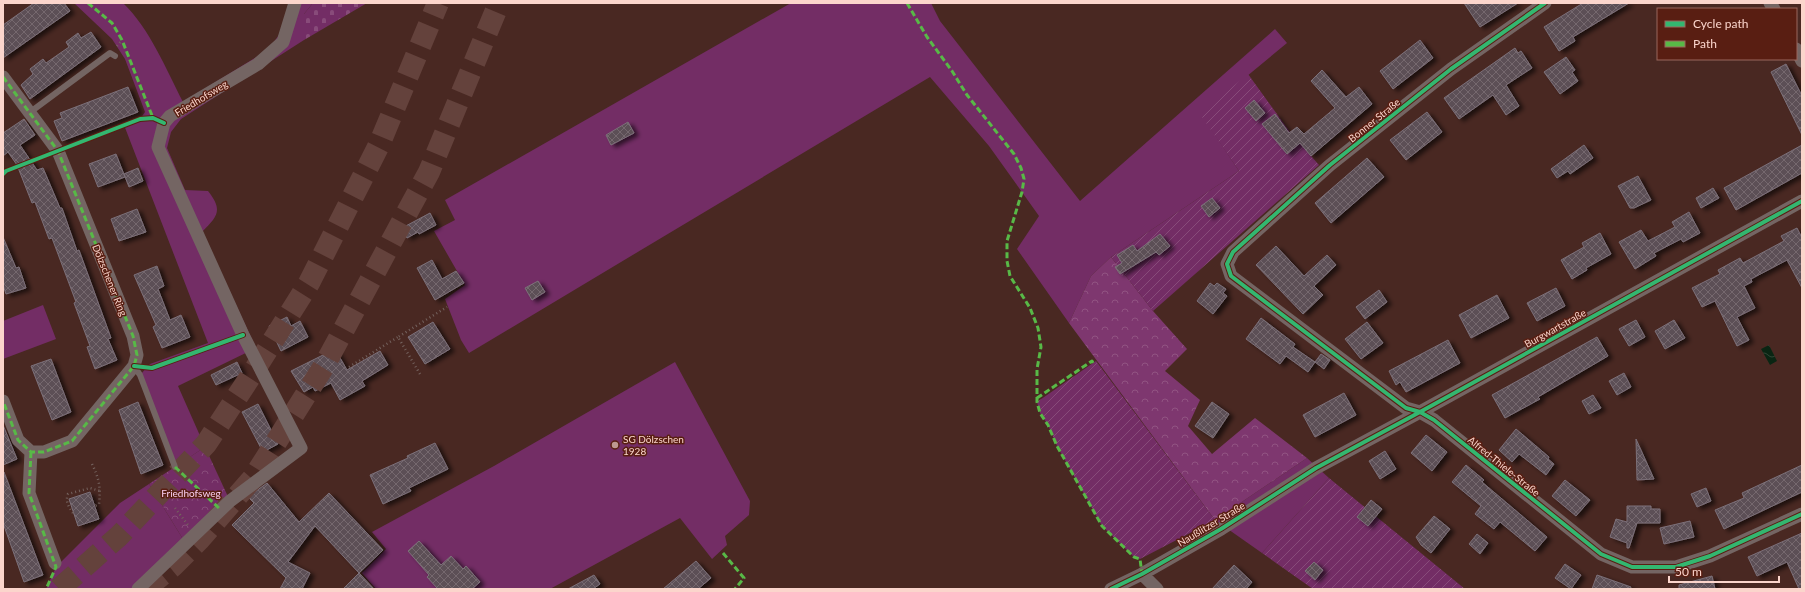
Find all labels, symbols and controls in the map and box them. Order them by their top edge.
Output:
legend [1657,8,1797,60]
text: Cycle path [1693,16,1748,31]
text: Path [1693,36,1717,51]
street label: Friedhofsweg [172,78,230,118]
street label: Bonner Straße [1346,96,1402,144]
street label: Dölzschener Ring [90,242,130,318]
street label: Burgwartstraße [1522,306,1588,350]
place label: SG Dölzschen 1928 [623,433,684,457]
street label: Alfred-Thiele-Straße [1466,433,1542,499]
marker: SG Dölzschen 1928 [610,440,620,450]
park label: Friedhofsweg [161,487,221,499]
street label: Naußlitzer Straße [1175,499,1247,549]
scale bar [1669,558,1779,584]
text: 50 m [1675,564,1702,579]

